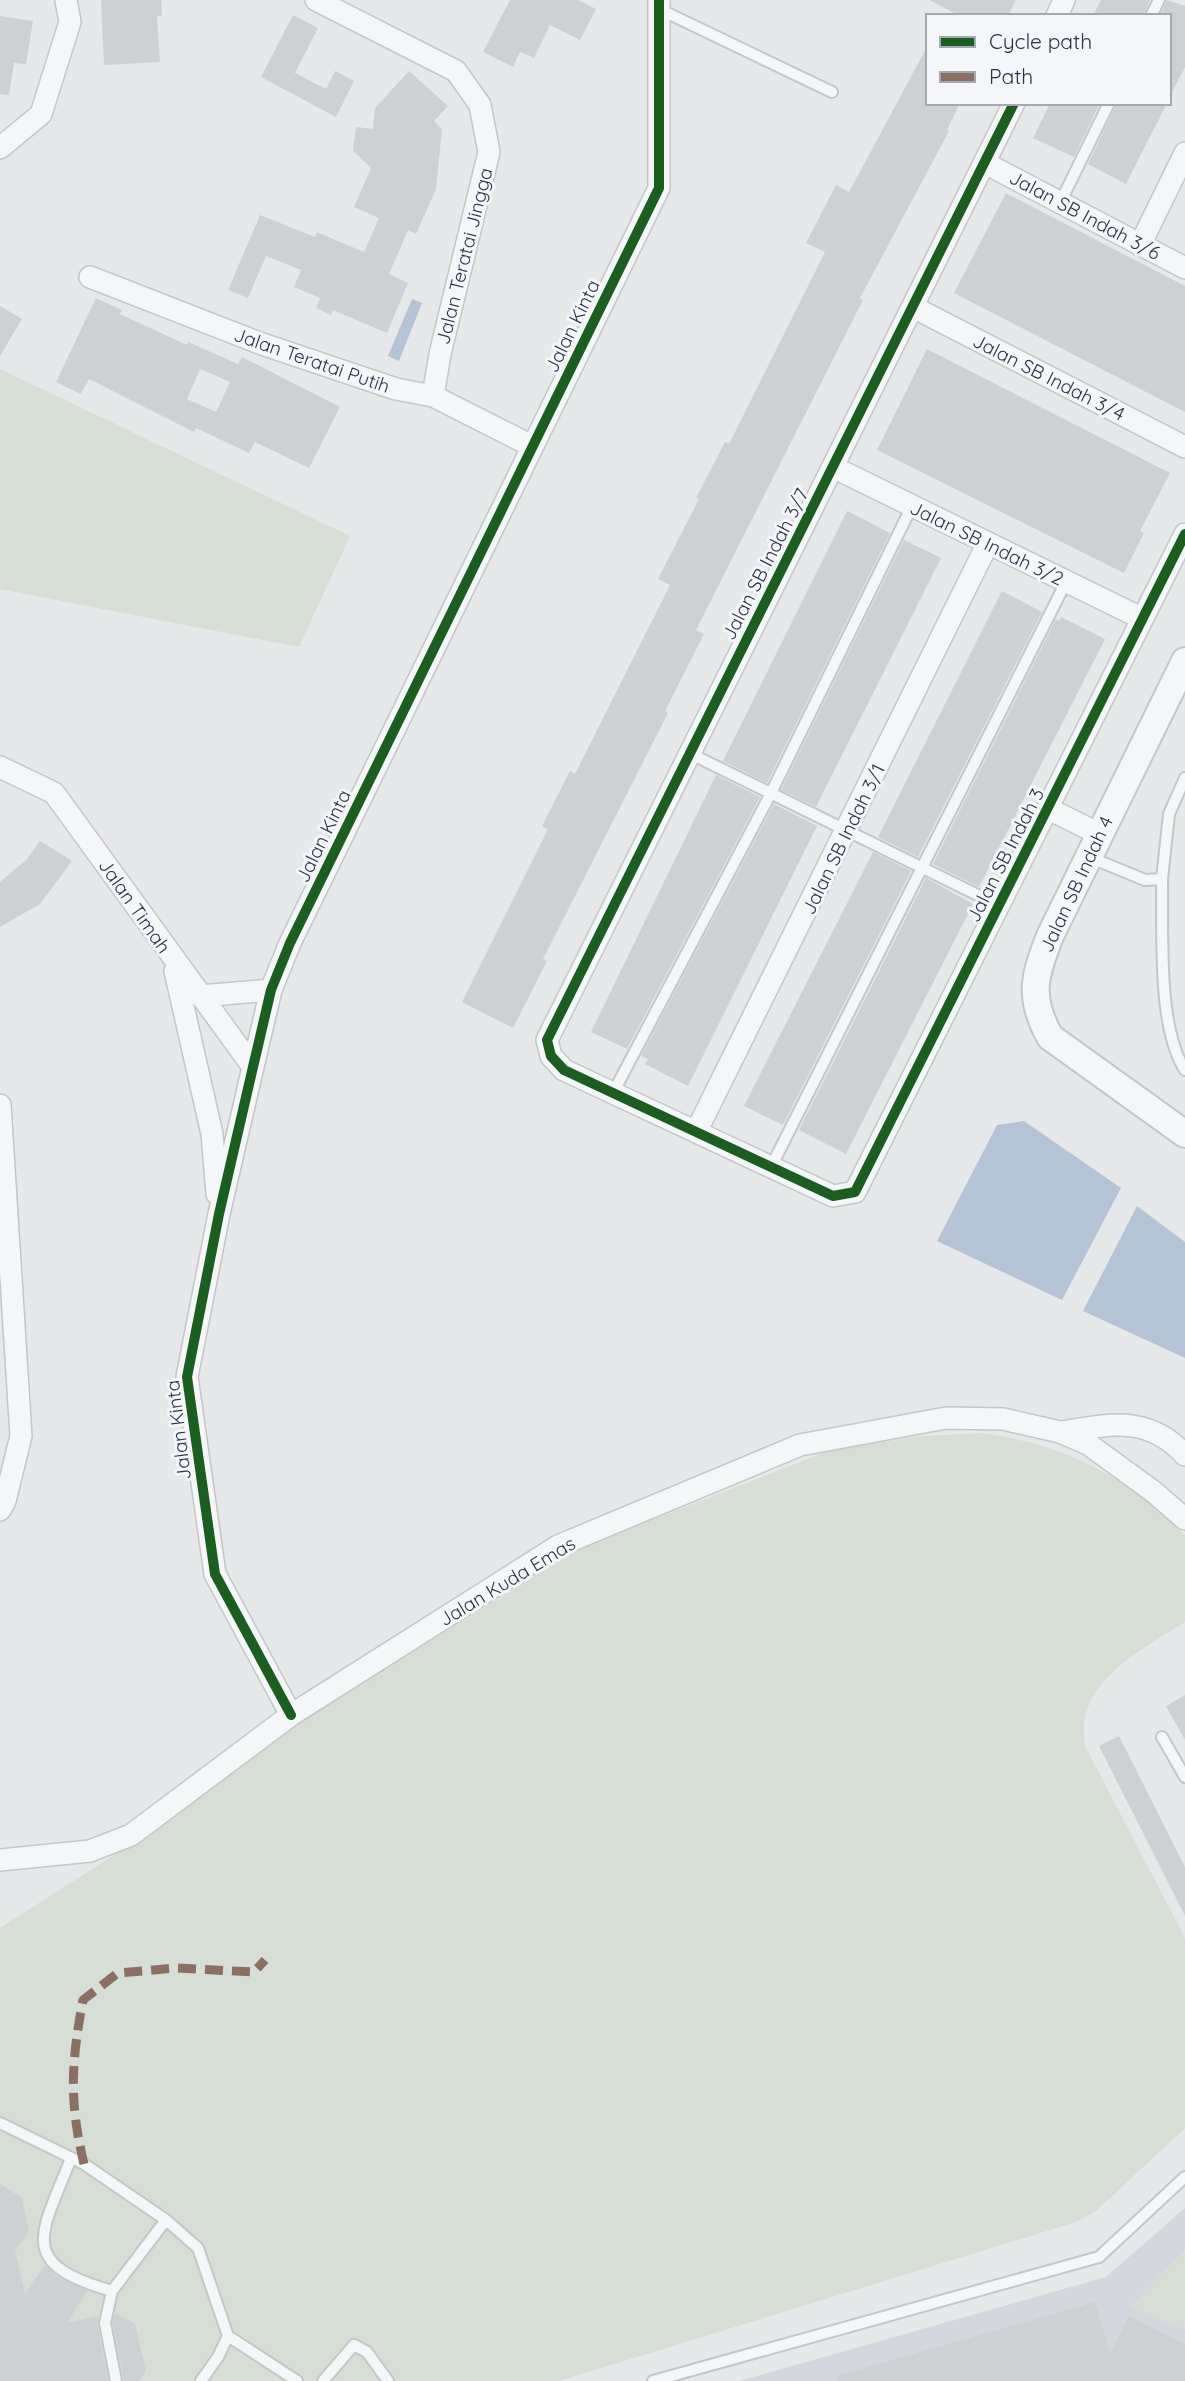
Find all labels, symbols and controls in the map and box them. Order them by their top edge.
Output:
legend [926,14,1171,105]
text: Cycle path [989,28,1092,54]
text: Path [989,63,1033,89]
street label: Jalan Teratai Jingga [430,165,498,347]
street label: Jalan SB Indah 3/6 [1005,165,1165,265]
street label: Jalan Kinta [539,276,605,376]
street label: Jalan Teratai Putih [231,322,393,398]
street label: Jalan SB Indah 3/4 [969,328,1129,426]
street label: Jalan SB Indah 3/7 [716,484,814,644]
street label: Jalan SB Indah 3/2 [906,495,1068,591]
street label: Jalan SB Indah 3/1 [796,760,890,918]
street label: Jalan SB Indah 3 [961,784,1049,926]
street label: Jalan Kinta [290,786,356,886]
street label: Jalan SB Indah 4 [1034,812,1118,956]
street label: Jalan Timah [94,854,176,958]
street label: Jalan Kinta [160,1379,196,1481]
street label: Jalan Kuda Emas [435,1531,580,1631]

